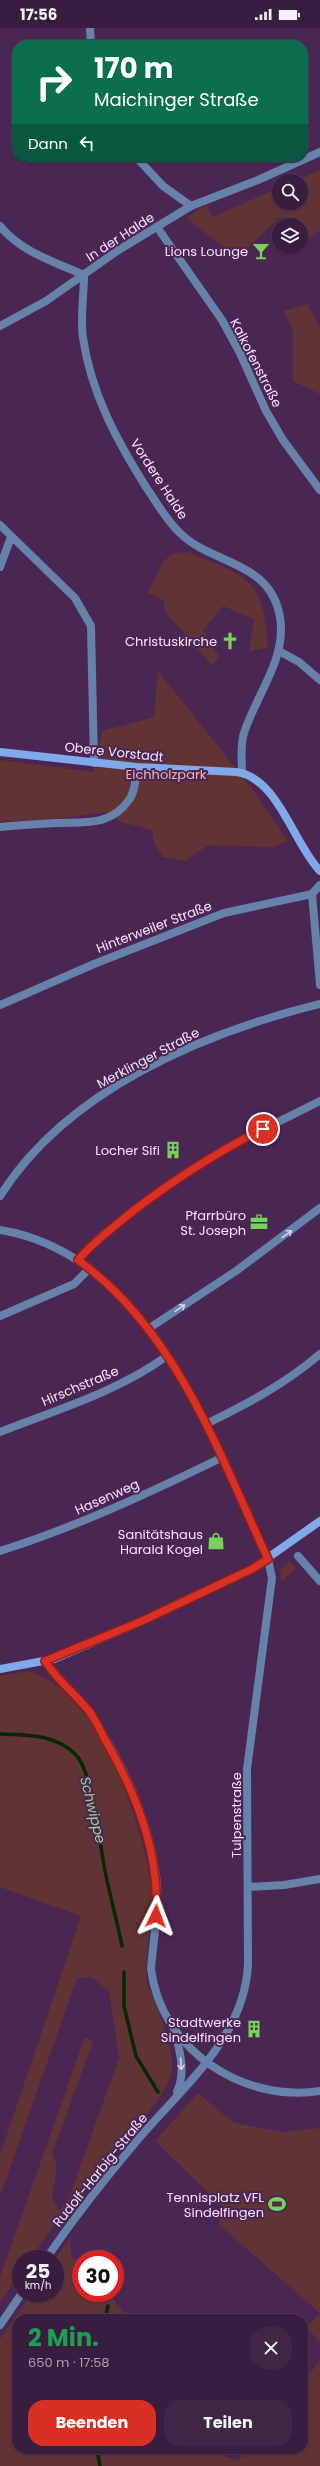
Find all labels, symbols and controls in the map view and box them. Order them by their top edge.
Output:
text: 17:56 [20,4,57,25]
text: 170 m [94,49,173,88]
icon: right [28,56,80,108]
text: Maichinger Straße [94,87,259,112]
icon: left [76,132,98,154]
text: Dann [28,133,68,154]
map controls [272,174,308,254]
button: search [272,174,308,210]
street label: In der Halde [82,208,158,266]
button: layers [272,218,308,254]
bar icon: Lions Lounge [251,241,271,261]
place label: Lions Lounge [165,242,248,261]
street label: Kalkofenstraße [225,315,287,411]
street label: Vordere Halde [126,435,192,523]
church icon: Christuskirche [220,631,240,651]
place label: Christuskirche [125,632,217,651]
street label: Obere Vorstadt [64,737,165,767]
park label: Eichholzpark [126,765,207,784]
street label: Hinterweiler Straße [93,896,215,958]
street label: Merklinger Straße [93,1023,203,1093]
pin [246,1112,280,1146]
icon: arrive [252,1118,274,1140]
building icon: Locher Sifi [163,1140,183,1160]
place label: Locher Sifi [95,1141,160,1160]
place label: Pfarrbüro St. Joseph [180,1206,246,1240]
office icon: Pfarrbüro St. Joseph [249,1212,269,1232]
one-way arrow [281,1230,292,1238]
one-way arrow [174,1304,185,1312]
street label: Hirschstraße [38,1361,122,1411]
street label: Hasenweg [72,1474,142,1520]
place label: Sanitätshaus Harald Kogel [118,1525,203,1559]
shop icon: Sanitätshaus Harald Kogel [206,1531,226,1551]
street label: Tulpenstraße [227,1772,246,1858]
water label: Schwippe [75,1775,111,1846]
position arrow [135,1895,177,1937]
place label: Stadtwerke Sindelfingen [161,2013,241,2047]
building icon: Stadtwerke Sindelfingen [244,2019,264,2039]
one-way arrow [178,2057,185,2070]
street label: Rudolf-Harbig-Straße [48,2109,152,2231]
place label: Tennisplatz VFL Sindelfingen [166,2188,264,2222]
sports icon: Tennisplatz VFL Sindelfingen [267,2194,287,2214]
speed limit sign: 30 [72,2250,124,2302]
text: 25 [26,2257,50,2285]
text: km/h [25,2278,51,2293]
text: 2 Min. [28,2321,99,2354]
button: close [250,2327,292,2369]
text: 650 m · 17:58 [28,2353,110,2372]
button: Beenden [28,2400,156,2446]
button: Teilen [164,2400,292,2446]

